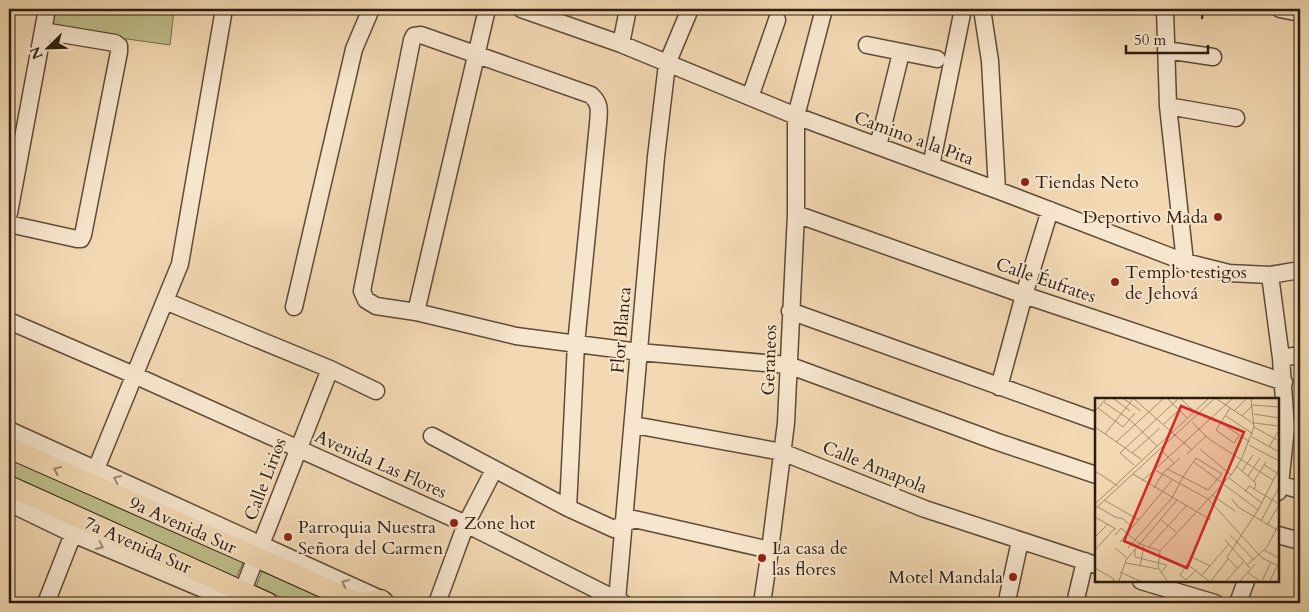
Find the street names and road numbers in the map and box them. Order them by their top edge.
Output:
street label: Camino a la Pita [851,105,977,172]
street label: Calle Éufrates [992,252,1099,309]
street label: Flor Blanca [605,286,638,374]
street label: Geraneos [756,324,783,396]
street label: Avenida Las Flores [311,424,451,505]
street label: Calle Lirios [238,434,293,524]
street label: Calle Amapola [819,435,931,500]
street label: 9a Avenida Sur [125,491,241,560]
street label: 7a Avenida Sur [80,511,196,580]

